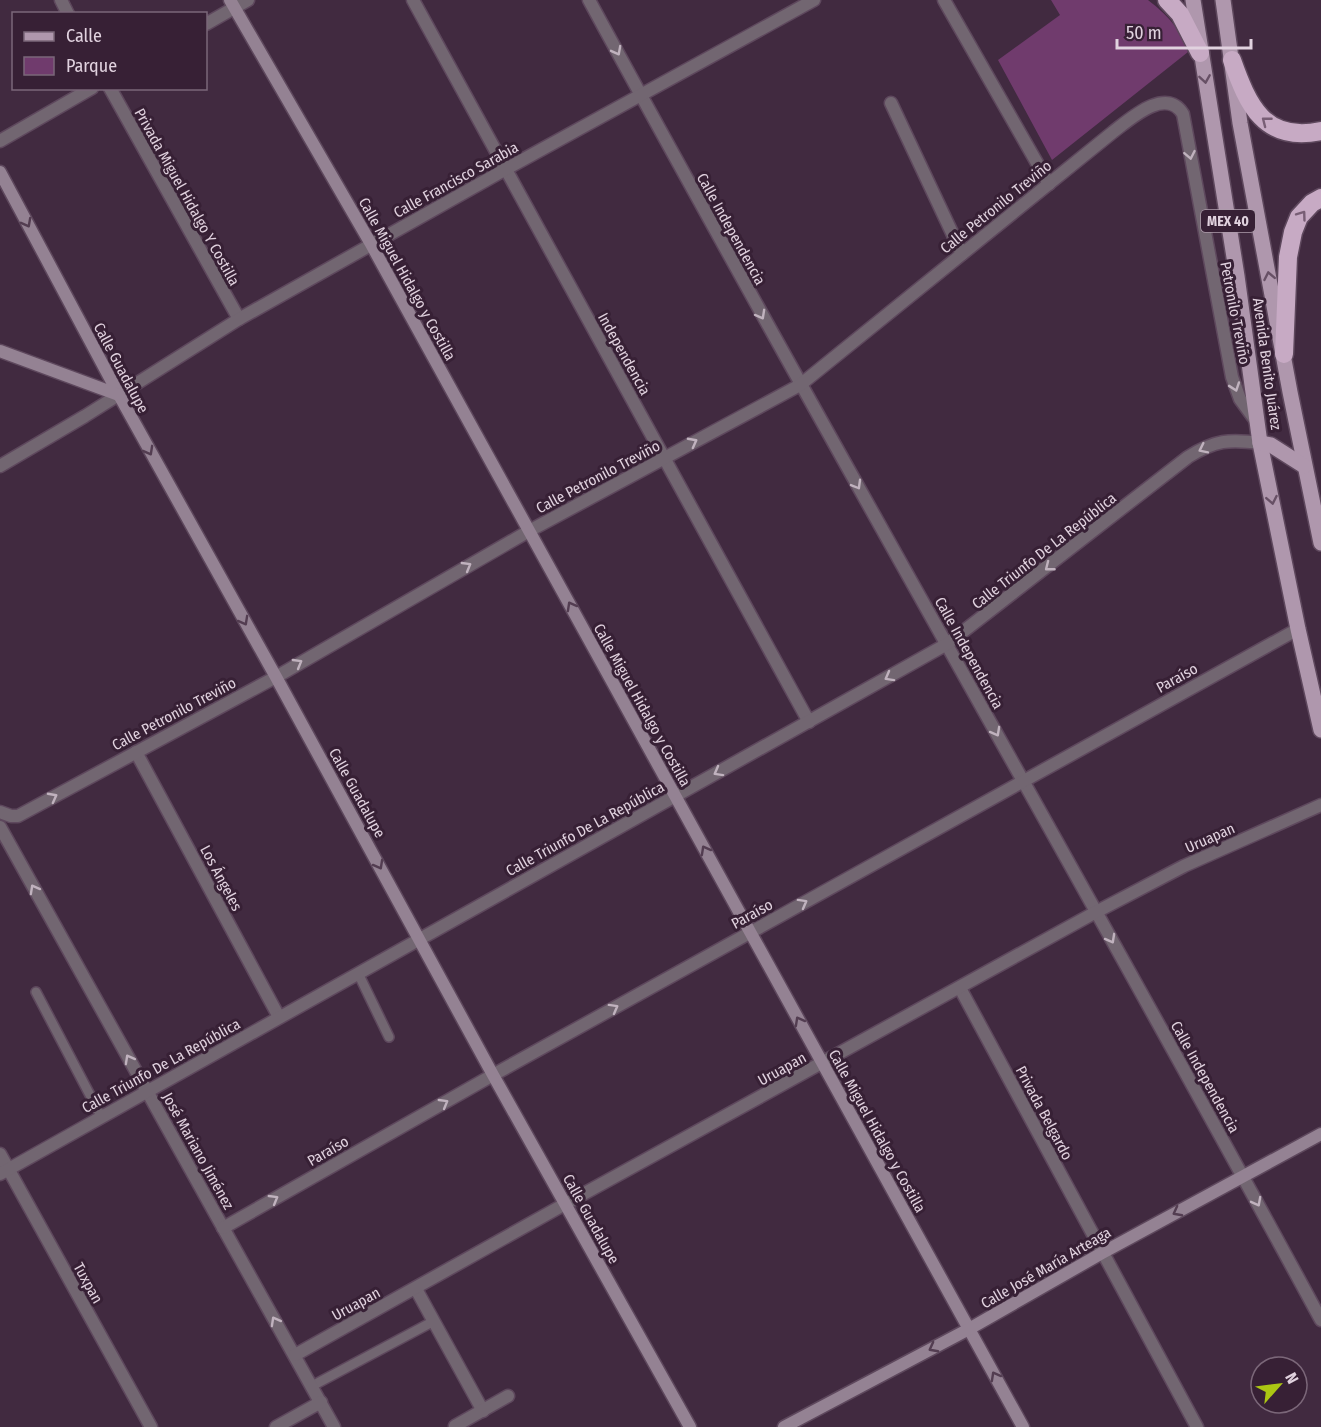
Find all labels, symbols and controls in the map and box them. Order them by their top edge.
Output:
legend [12,12,207,90]
scale bar [1117,12,1250,50]
text: 50 m [1126,22,1162,44]
text: Calle [66,25,102,47]
one-way arrow [610,45,621,56]
text: Parque [66,55,117,77]
one-way arrow [1198,74,1210,83]
street label: Privada Miguel Hidalgo Y Costilla [131,105,243,289]
one-way arrow [1262,117,1273,128]
street label: Calle Francisco Sarabia [391,138,521,222]
one-way arrow [1183,149,1196,159]
street label: Calle Petronilo Treviño [937,157,1055,257]
street label: Calle Independencia [693,170,769,288]
street label: Calle Miguel Hidalgo y Costilla [355,194,459,364]
road number: MEX 40 [1201,210,1255,232]
one-way arrow [1295,211,1306,222]
one-way arrow [20,217,31,228]
street label: Petronilo Treviño [1216,260,1254,366]
one-way arrow [1263,272,1276,282]
street label: Avenida Benito Juárez [1249,297,1285,431]
one-way arrow [754,308,765,319]
street label: Independencia [594,310,654,398]
street label: Calle Guadalupe [90,320,152,416]
one-way arrow [1228,381,1241,392]
street label: Calle Petronilo Treviño [533,437,663,517]
one-way arrow [687,438,697,449]
one-way arrow [1199,441,1210,453]
one-way arrow [142,444,154,455]
one-way arrow [849,479,861,489]
street label: Calle Triunfo De La República [968,489,1120,613]
one-way arrow [1265,495,1278,505]
one-way arrow [1044,559,1055,570]
one-way arrow [461,562,471,574]
street label: Calle Independencia [931,594,1007,712]
one-way arrow [567,602,578,612]
one-way arrow [237,615,249,625]
street label: Calle Miguel Hidalgo y Costilla [590,620,694,790]
one-way arrow [292,659,302,671]
street label: Paraíso [1153,659,1201,697]
one-way arrow [885,670,895,682]
street label: Calle Petronilo Treviño [109,674,239,754]
one-way arrow [989,726,1000,736]
street label: Calle Guadalupe [325,745,389,841]
one-way arrow [714,765,724,776]
street label: Calle Triunfo De La República [503,778,667,880]
one-way arrow [47,793,57,804]
street label: Uruapan [1182,819,1238,857]
street label: Los Ángeles [196,842,246,914]
one-way arrow [701,846,712,856]
one-way arrow [372,859,383,869]
one-way arrow [30,884,41,895]
street label: Paraíso [728,895,776,933]
one-way arrow [797,899,807,910]
one-way arrow [1104,933,1115,944]
one-way arrow [608,1004,618,1015]
street label: Calle Triunfo De La República [79,1015,243,1117]
one-way arrow [795,1017,806,1027]
street label: Calle Independencia [1167,1018,1243,1136]
street label: Calle Miguel Hidalgo y Costilla [825,1046,929,1216]
street label: Uruapan [755,1048,809,1090]
one-way arrow [125,1055,136,1065]
street label: Privada Belgardo [1012,1063,1076,1163]
street label: José Mariano Jiménez [158,1089,238,1213]
one-way arrow [438,1099,448,1110]
street label: Paraíso [304,1132,352,1170]
street label: Calle Guadalupe [559,1171,623,1267]
one-way arrow [268,1195,278,1206]
one-way arrow [1250,1195,1261,1206]
one-way arrow [1173,1205,1184,1216]
street label: Calle José María Arteaga [978,1223,1114,1313]
street label: Tuxpan [69,1259,107,1307]
street label: Uruapan [329,1283,383,1325]
one-way arrow [271,1317,282,1327]
one-way arrow [929,1341,940,1352]
north arrow [1249,1355,1309,1415]
text: N [1281,1369,1302,1387]
one-way arrow [990,1372,1002,1382]

